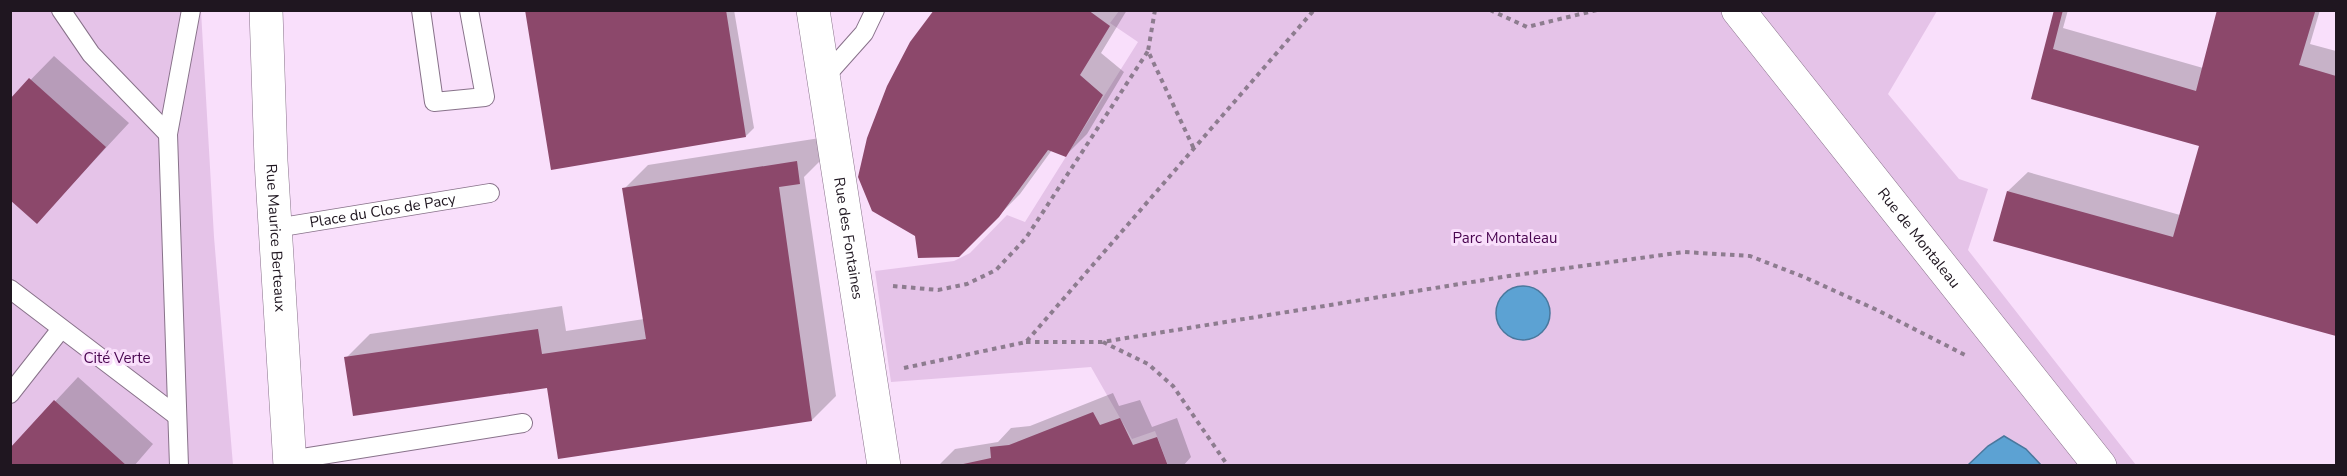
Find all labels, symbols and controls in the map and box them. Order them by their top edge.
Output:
street label: Rue Maurice Berteaux [261,163,290,313]
street label: Rue des Fontaines [829,176,868,301]
street label: Rue de Montaleau [1873,184,1965,292]
street label: Place du Clos de Pacy [308,189,457,232]
park label: Parc Montaleau [1453,228,1557,248]
park label: Cité Verte [84,348,150,368]

